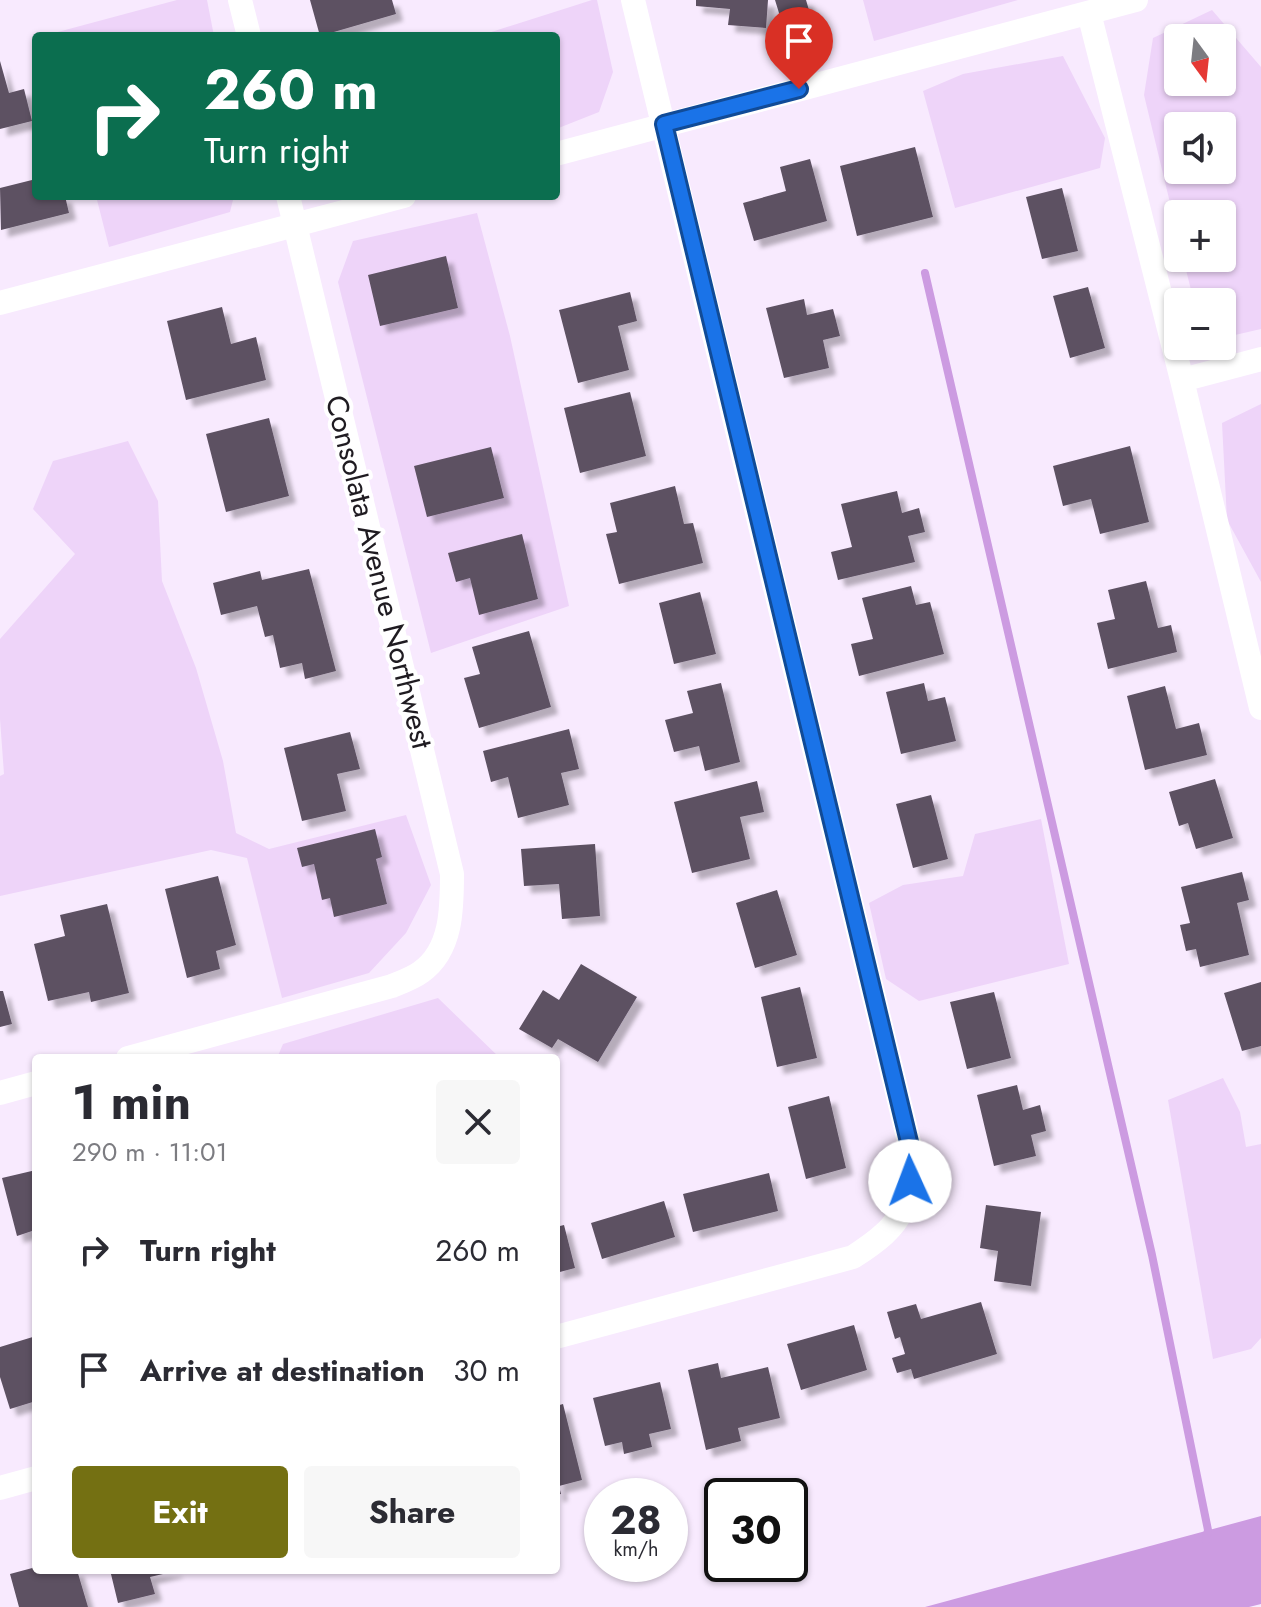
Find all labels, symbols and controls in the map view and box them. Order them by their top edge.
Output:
pin [765,7,833,89]
icon: arrive [777,19,821,63]
north arrow [1164,24,1236,96]
map controls [1164,24,1236,360]
text: 260 m [204,49,378,130]
icon: right [72,64,176,168]
button: sound [1164,112,1236,184]
text: Turn right [204,124,349,176]
button: + [1164,200,1236,272]
button: − [1164,288,1236,360]
street label: Consolata Avenue Northwest [315,391,444,754]
text: 1 min [72,1068,191,1137]
button: close [436,1080,520,1164]
text: 290 m · 11:01 [72,1133,227,1171]
position arrow [868,1139,952,1223]
icon: right [72,1228,116,1272]
text: Turn right [140,1229,276,1272]
text: 260 m [435,1229,520,1272]
icon: arrive [72,1348,116,1392]
text: Arrive at destination [140,1349,425,1392]
text: 30 m [453,1349,520,1392]
button: Exit [72,1466,288,1558]
button: Share [304,1466,520,1558]
speed limit sign: 30 [704,1478,808,1582]
text: 28 [610,1491,662,1549]
text: km/h [613,1535,659,1564]

